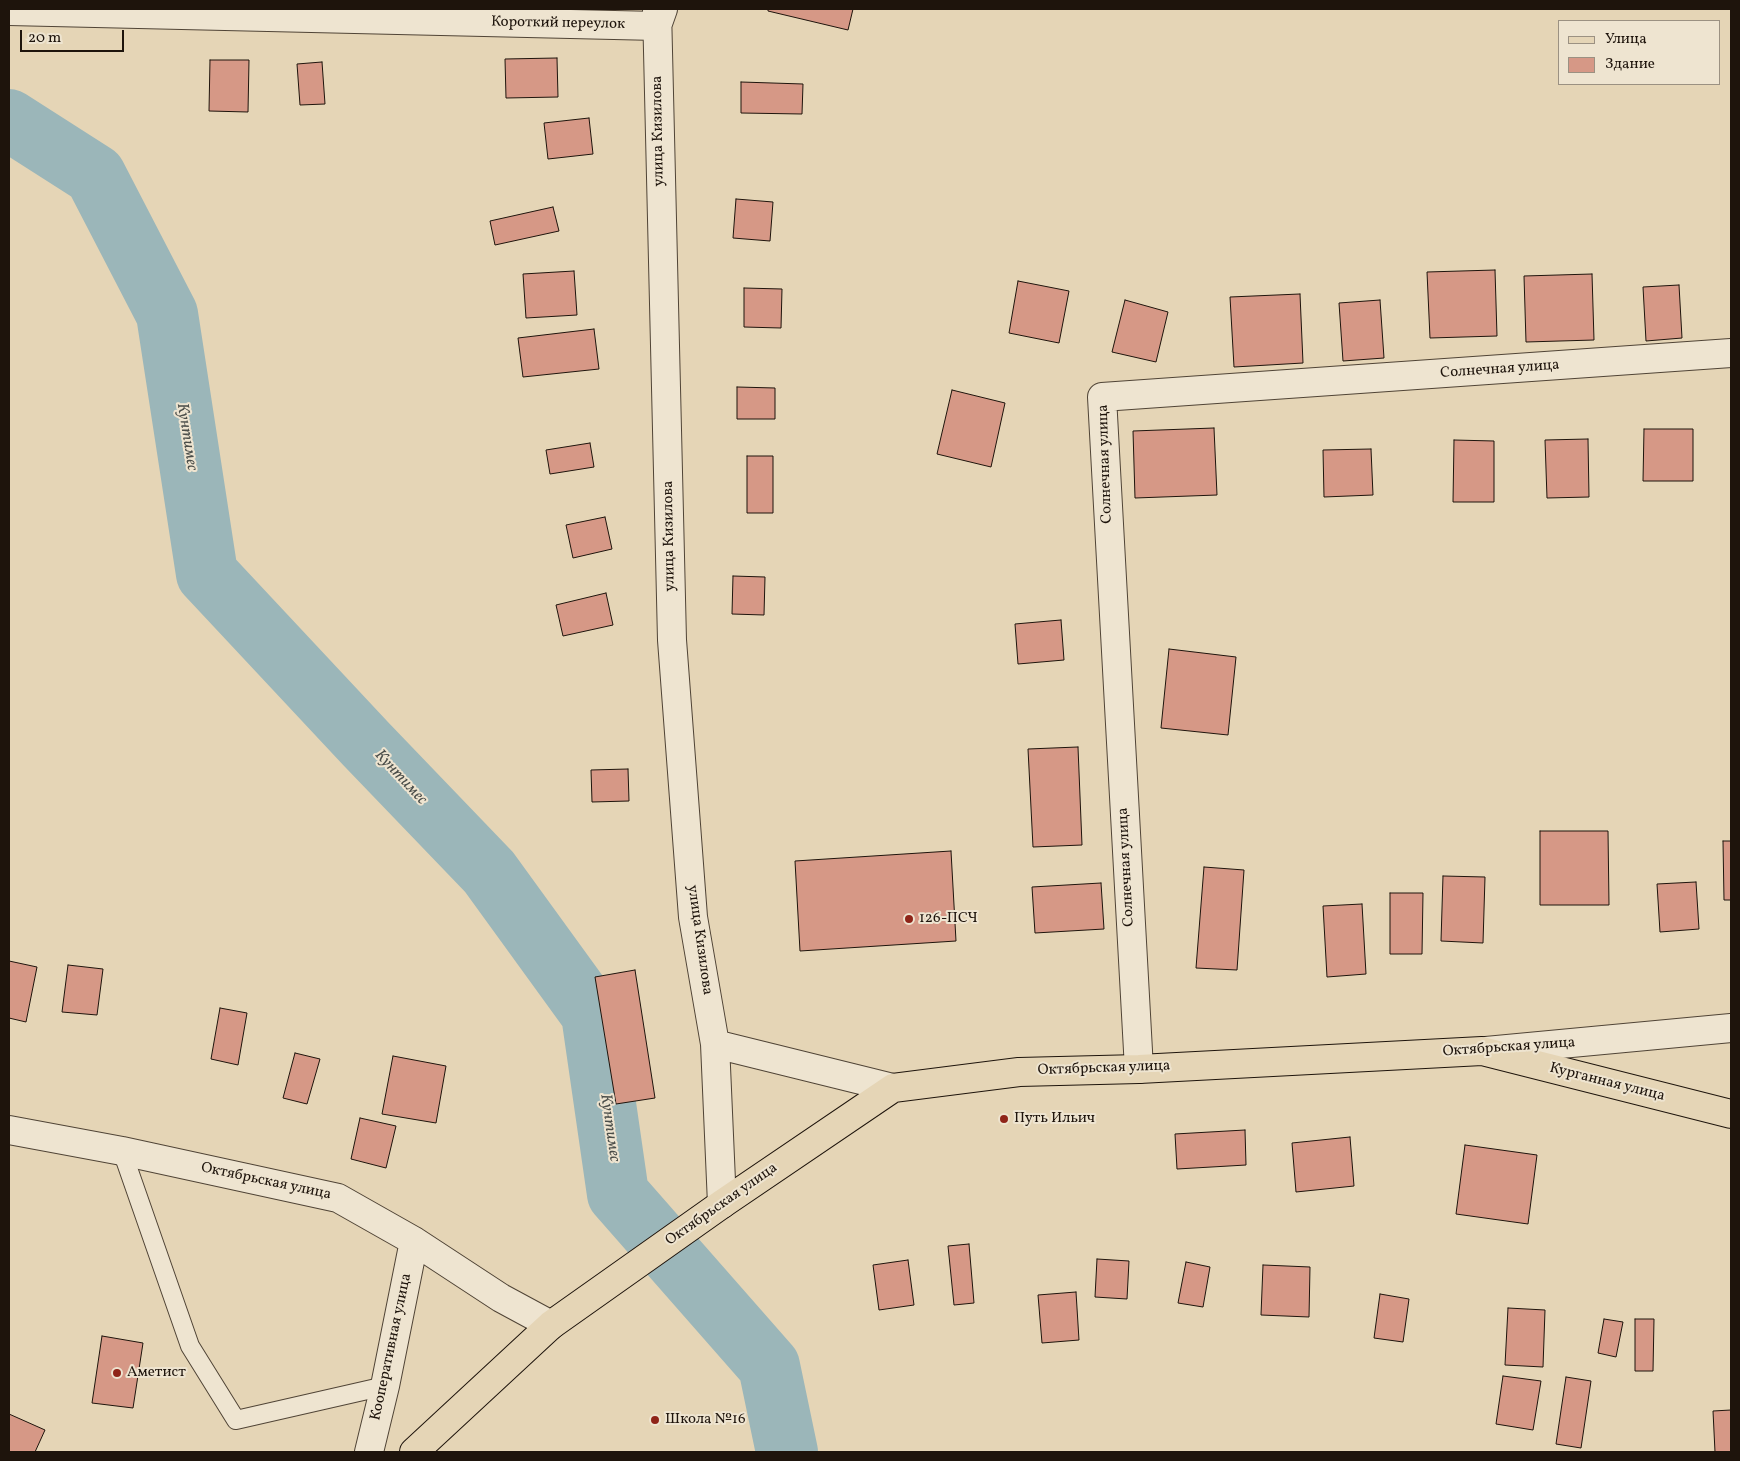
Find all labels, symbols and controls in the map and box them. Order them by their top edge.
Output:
street label: Короткий переулок [491,14,625,34]
scale bar [22,20,126,52]
legend [1558,20,1720,85]
text: 20 m [28,28,61,49]
text: Улица [1605,29,1647,50]
text: Здание [1605,54,1655,75]
street label: улица Кизилова [649,75,669,187]
street label: Солнечная улица [1440,357,1560,383]
water label: Кунтимес [171,402,201,472]
street label: Солнечная улица [1095,404,1117,524]
street label: улица Кизилова [660,480,680,592]
water label: Кунтимес [370,746,430,810]
street label: Солнечная улица [1115,807,1139,927]
street label: улица Кизилова [682,884,716,996]
place label: 126-ПСЧ [919,910,978,928]
marker: 126-ПСЧ [903,913,915,925]
street label: Октябрьская улица [1442,1034,1576,1062]
street label: Октябрьская улица [1037,1058,1171,1080]
street label: Курганная улица [1547,1060,1667,1106]
water label: Кунтимес [595,1093,623,1163]
place label: Путь Ильич [1014,1110,1095,1128]
marker: Путь Ильич [998,1113,1010,1125]
street label: Октябрьская улица [199,1159,333,1205]
street label: Октябрьская улица [662,1160,782,1250]
street label: Кооперативная улица [368,1272,416,1422]
place label: Аметист [127,1364,186,1382]
marker: Аметист [111,1367,123,1379]
place label: Школа №16 [665,1411,745,1429]
marker: Школа №16 [649,1414,661,1426]

